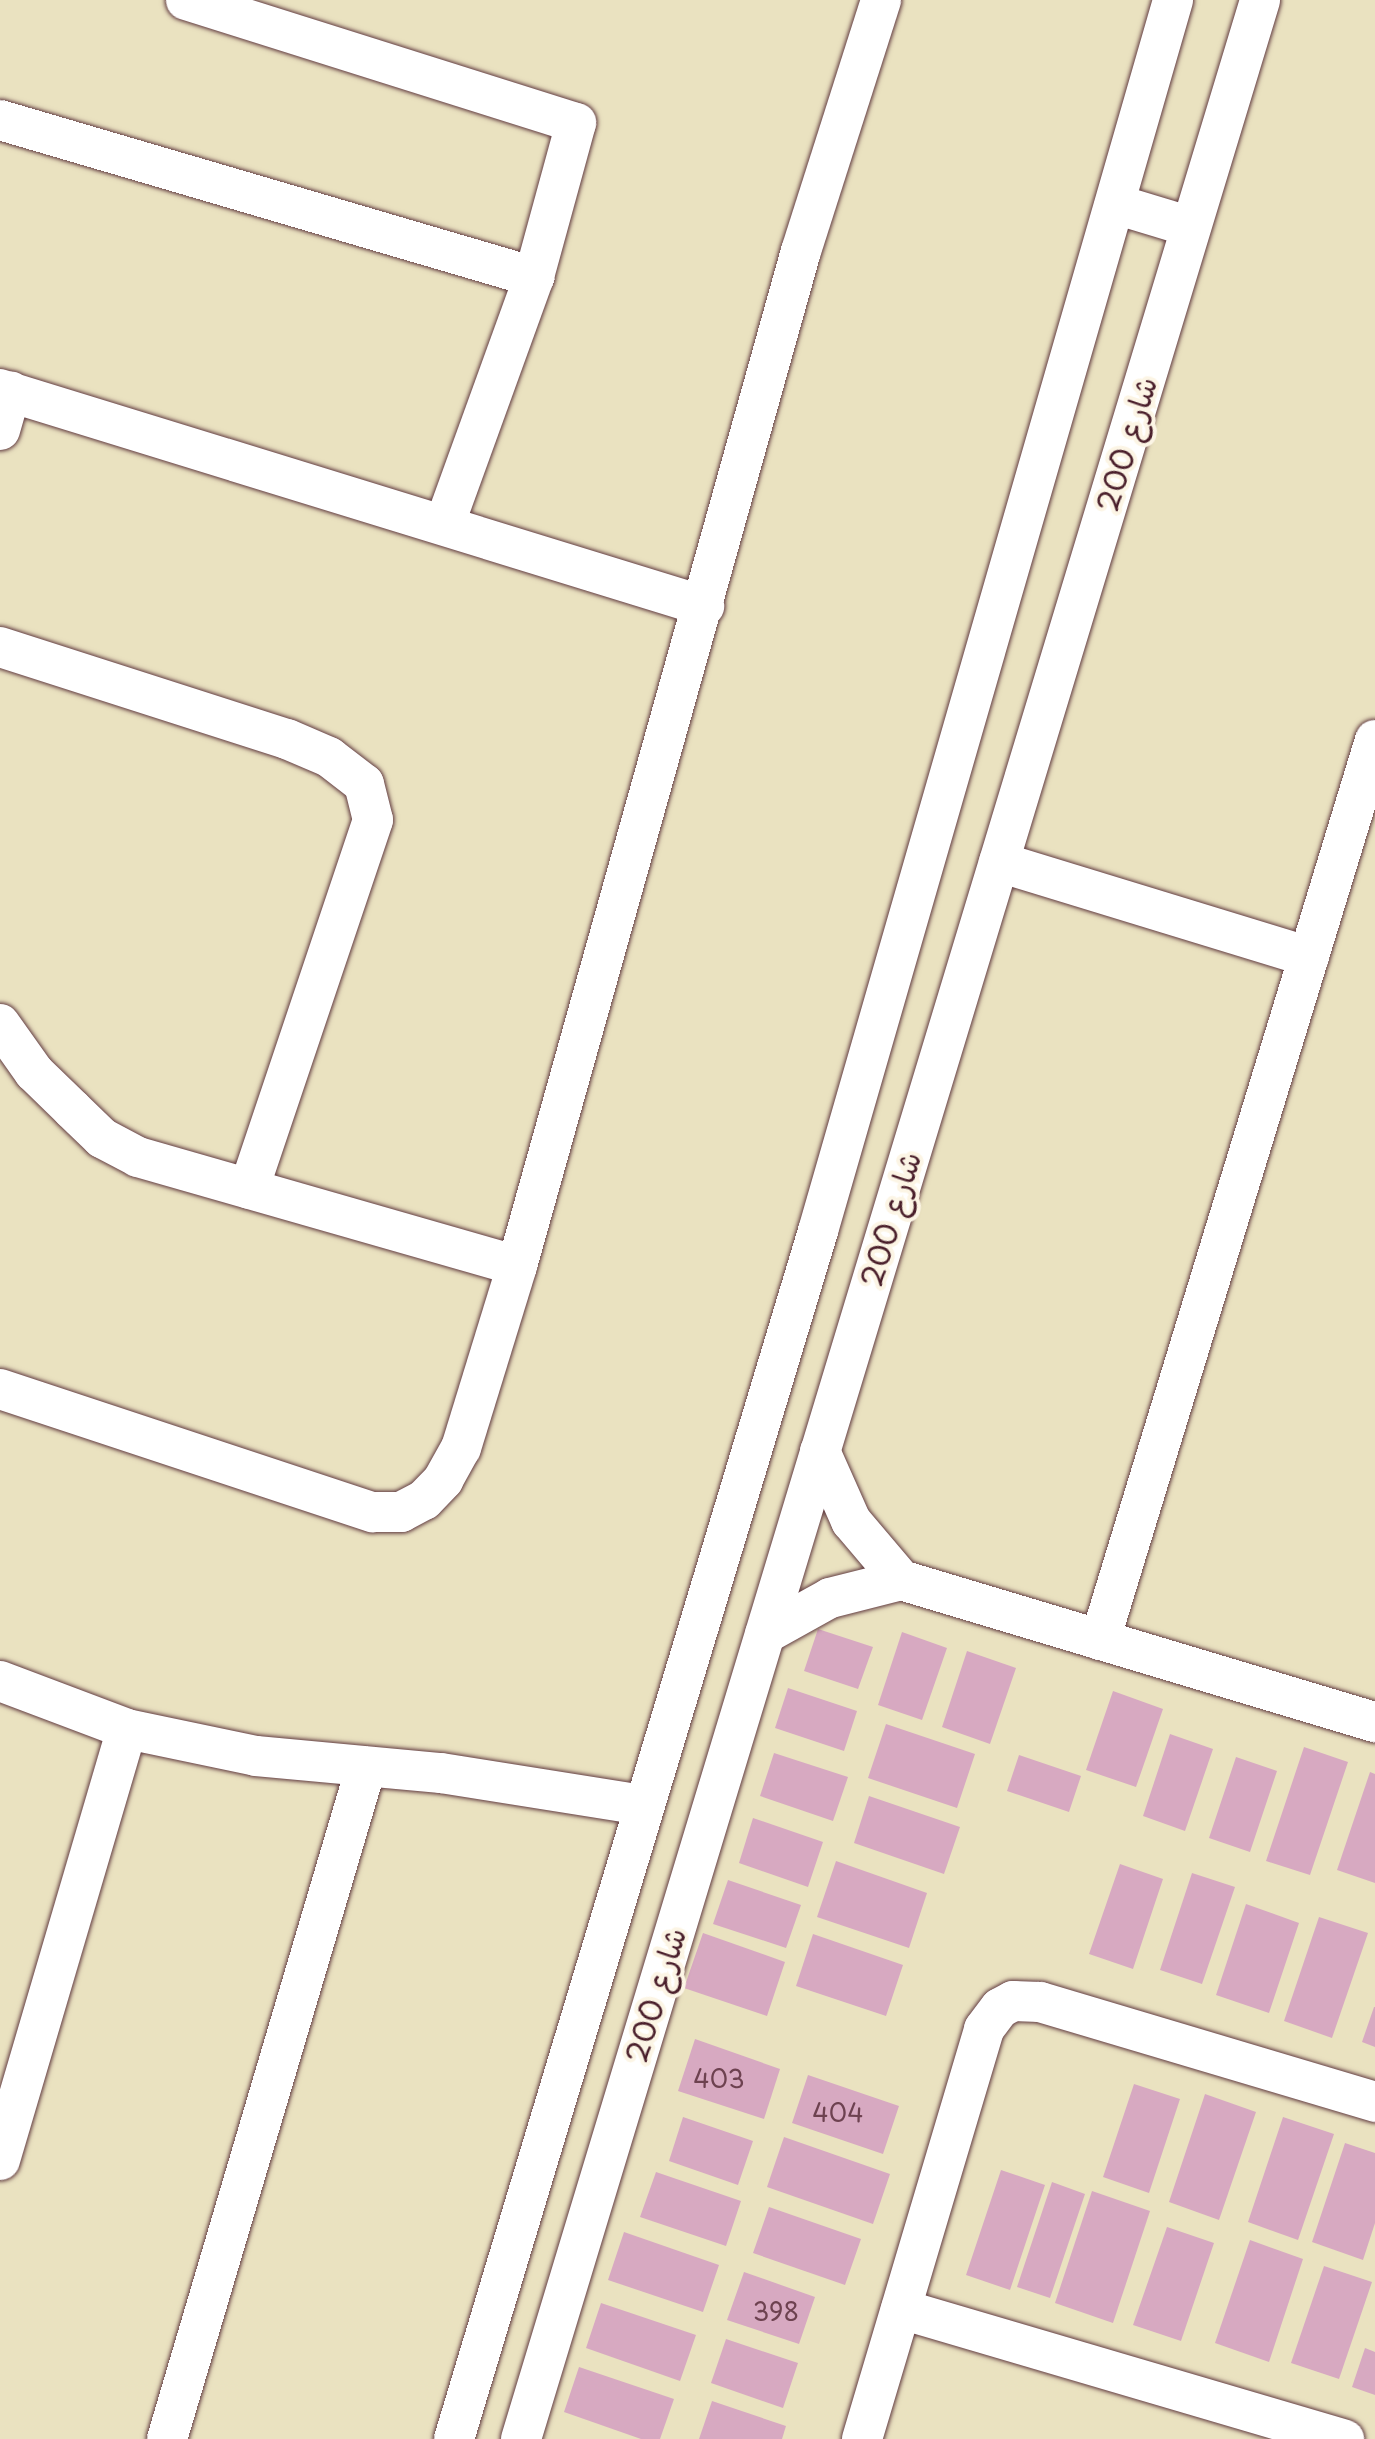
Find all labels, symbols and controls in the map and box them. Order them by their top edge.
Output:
street label: شارع 200 [1088,372,1164,516]
street label: شارع 200 [852,1147,928,1291]
street label: شارع 200 [617,1923,693,2067]
house number: 403 [693,2063,745,2093]
house number: 404 [812,2097,864,2127]
house number: 398 [753,2296,799,2326]

